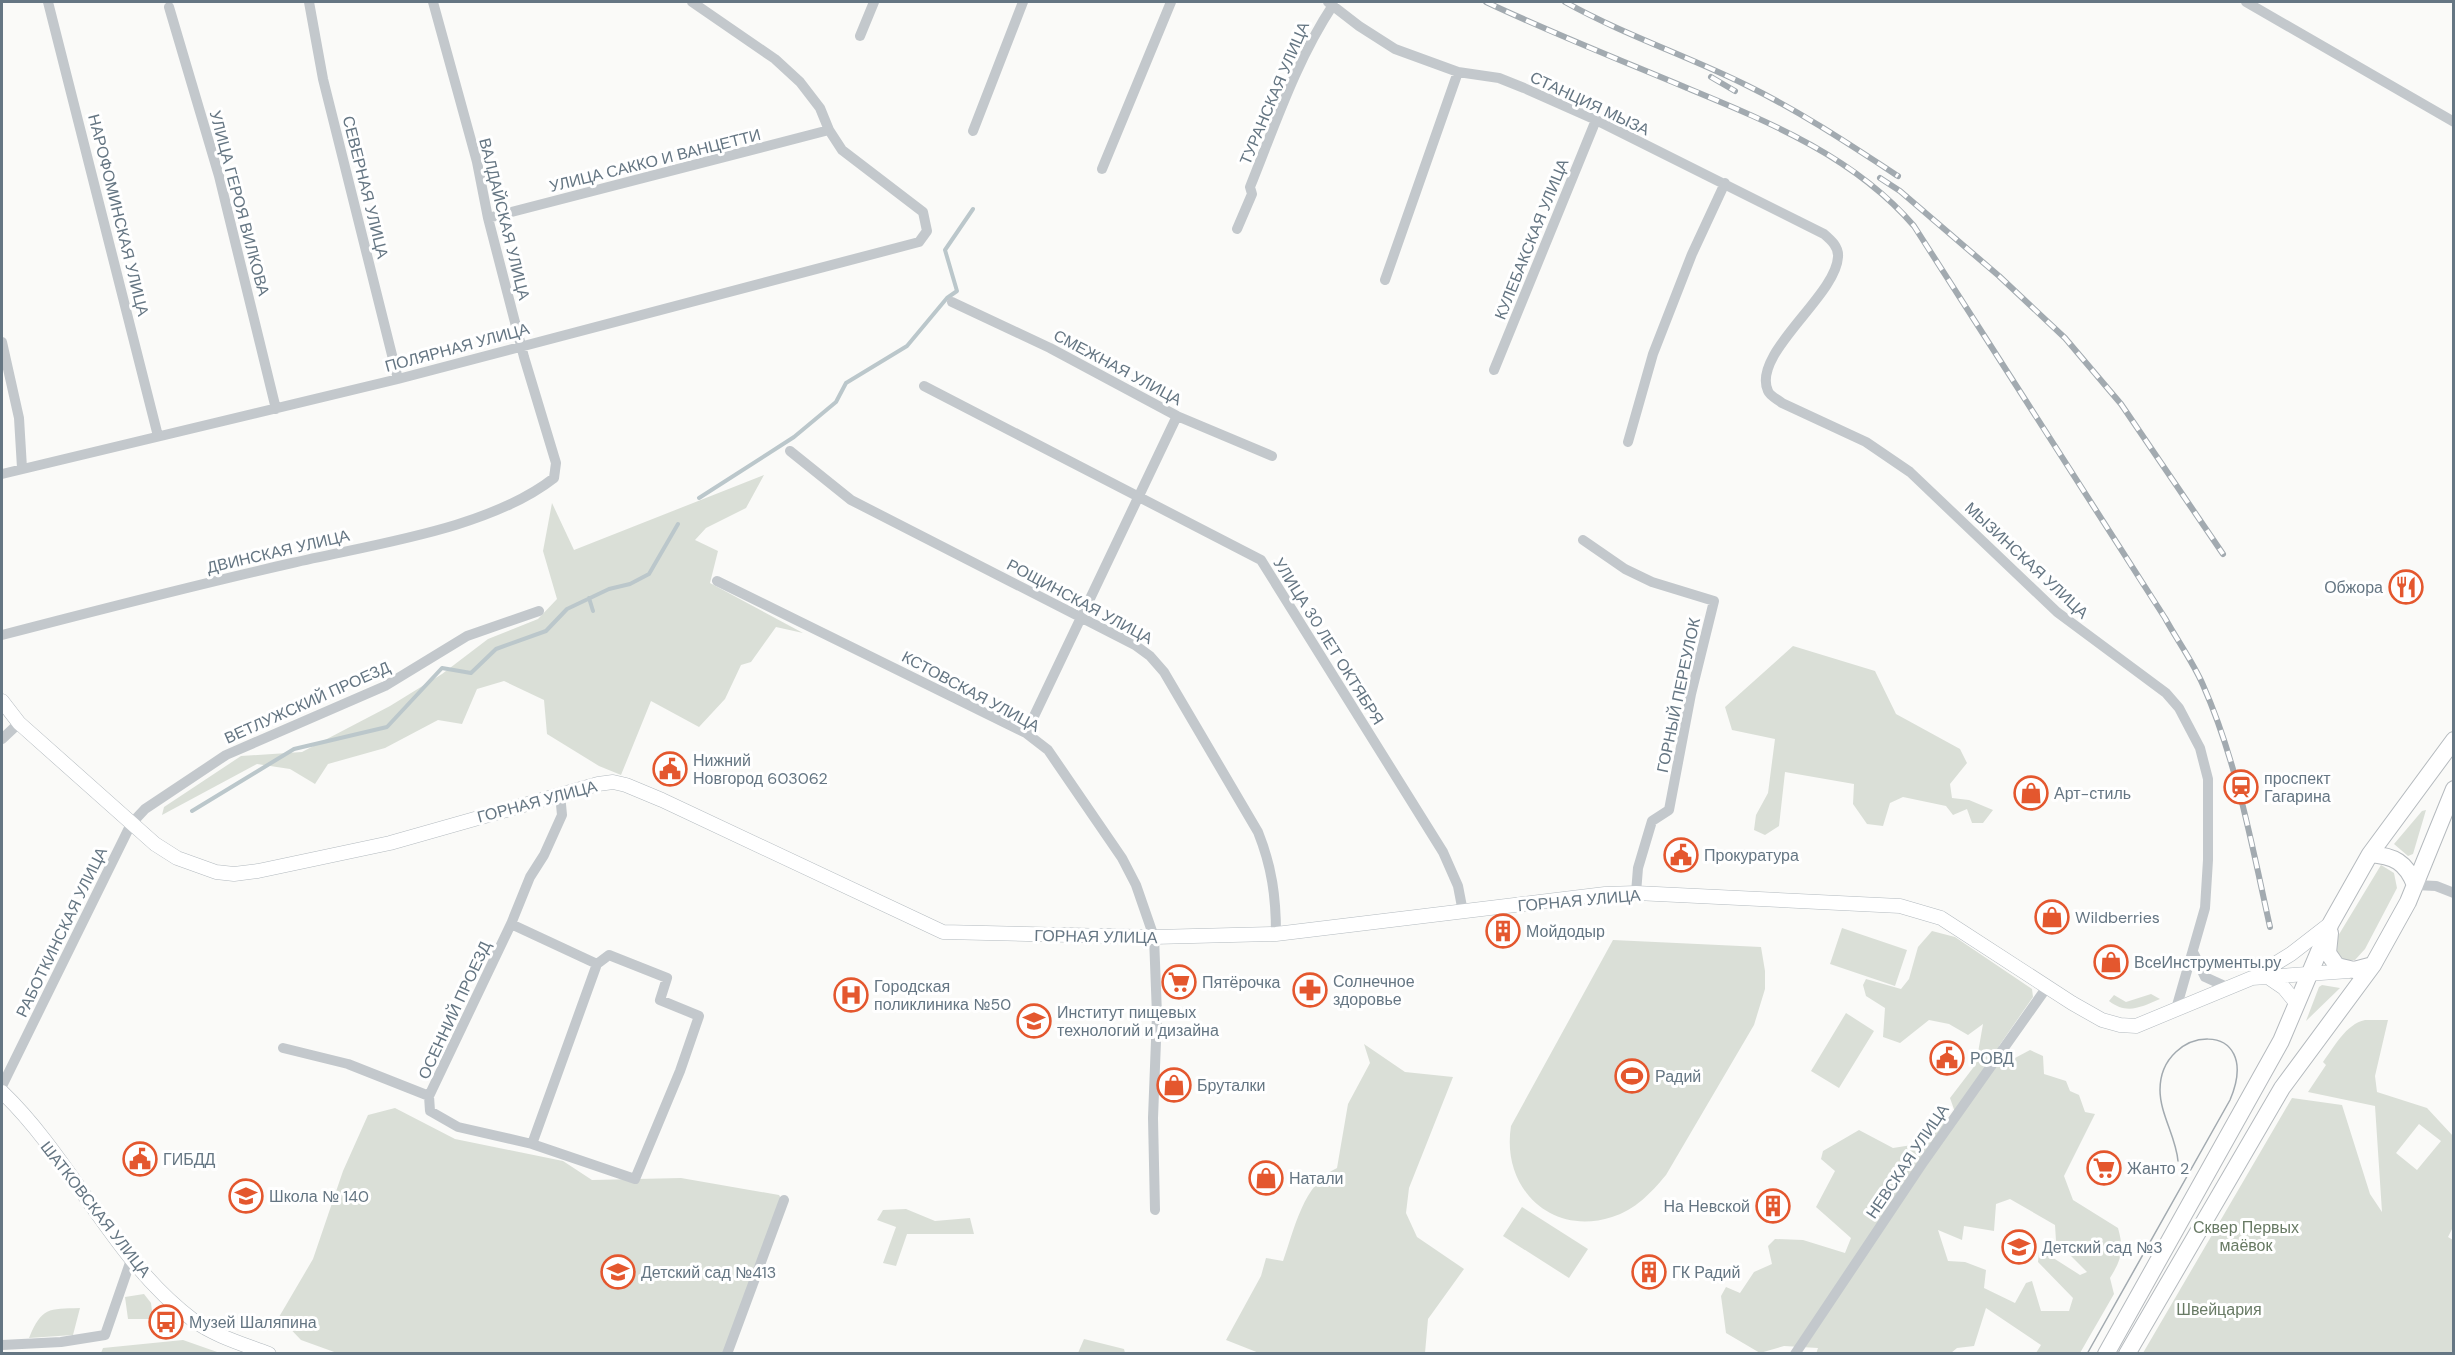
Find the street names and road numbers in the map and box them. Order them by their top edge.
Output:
street label: ТУРАНСКАЯ УЛИЦА [1235,18,1314,168]
street label: СТАНЦИЯ МЫЗА [1527,67,1653,140]
street label: УЛИЦА ГЕРОЯ ВИЛКОВА [205,108,274,298]
street label: НАРОФОМИНСКАЯ УЛИЦА [83,112,154,319]
street label: СЕВЕРНАЯ УЛИЦА [338,114,393,261]
street label: УЛИЦА САККО И ВАНЦЕТТИ [547,124,763,197]
street label: ВАЛДАЙСКАЯ УЛИЦА [474,136,535,303]
street label: КУЛЕБАКСКАЯ УЛИЦА [1490,155,1573,323]
street label: ПОЛЯРНАЯ УЛИЦА [383,318,532,377]
street label: СМЕЖНАЯ УЛИЦА [1050,325,1186,410]
street label: МЫЗИНСКАЯ УЛИЦА [1960,498,2093,623]
street label: ДВИНСКАЯ УЛИЦА [205,525,352,578]
street label: РОЩИНСКАЯ УЛИЦА [1003,554,1157,649]
street label: УЛИЦА 30 ЛЕТ ОКТЯБРЯ [1268,554,1389,729]
street label: ГОРНЫЙ ПЕРЕУЛОК [1652,615,1705,774]
street label: КСТОВСКАЯ УЛИЦА [898,646,1044,737]
street label: ВЕТЛУЖСКИЙ ПРОЕЗД [221,656,393,749]
street label: ГОРНАЯ УЛИЦА [475,775,600,828]
street label: РАБОТКИНСКАЯ УЛИЦА [11,843,112,1021]
street label: ГОРНАЯ УЛИЦА [1517,885,1642,916]
street label: ГОРНАЯ УЛИЦА [1034,925,1158,948]
street label: ОСЕННИЙ ПРОЕЗД [413,938,496,1083]
street label: НЕВСКАЯ УЛИЦА [1861,1100,1954,1223]
street label: ШАТКОВСКАЯ УЛИЦА [36,1137,156,1282]

